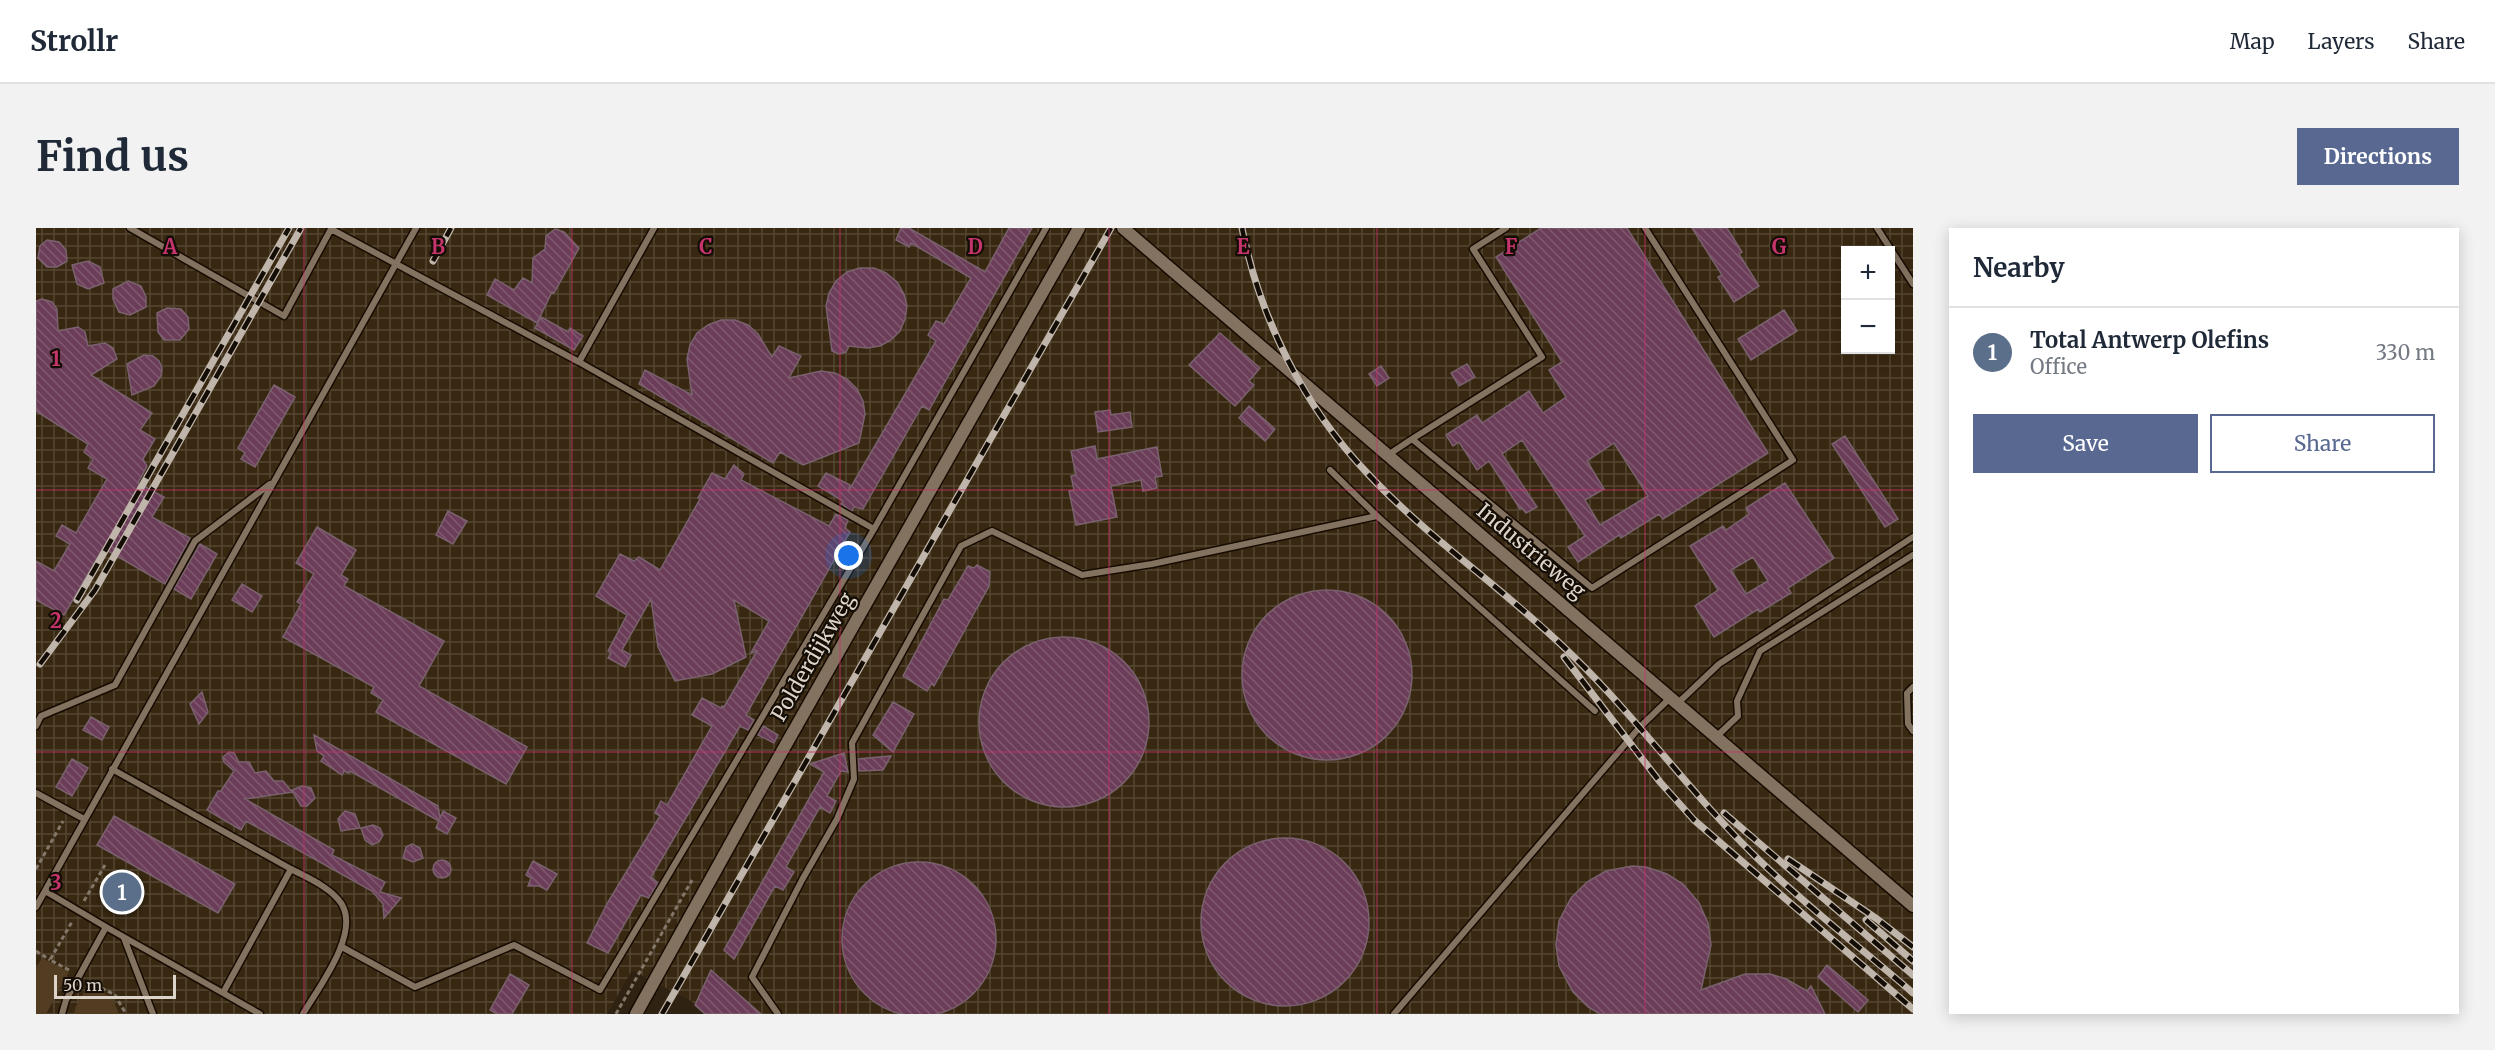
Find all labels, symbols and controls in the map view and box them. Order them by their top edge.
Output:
text: Strollr [30,23,118,59]
text: Map [2230,28,2275,55]
text: Layers [2308,28,2375,55]
text: Share [2408,28,2465,55]
button: Directions [2297,128,2459,185]
text: Find us [36,130,189,182]
text: A [162,234,178,259]
text: B [431,234,445,259]
text: C [699,234,713,259]
text: D [967,234,983,259]
text: E [1236,234,1250,259]
text: F [1505,234,1518,259]
text: G [1772,234,1787,259]
map controls [1841,246,1895,354]
button: + [1841,246,1895,300]
text: Nearby [1973,251,2065,284]
button: − [1841,300,1895,354]
text: Total Antwerp Olefins [2030,326,2269,354]
text: 1 [1988,340,1997,365]
text: 330 m [2376,340,2435,365]
text: 1 [51,346,61,371]
text: Office [2030,354,2087,379]
button: Save [1973,414,2198,473]
button: Share [2210,414,2435,473]
street label: Industrieweg [1471,497,1592,604]
your location [834,541,863,570]
street label: Polderdijkweg [765,587,860,726]
text: 2 [50,608,62,633]
text: 3 [50,870,62,895]
pin: 1 [102,870,142,914]
scale bar [54,972,176,1000]
text: 50 m [63,975,102,995]

